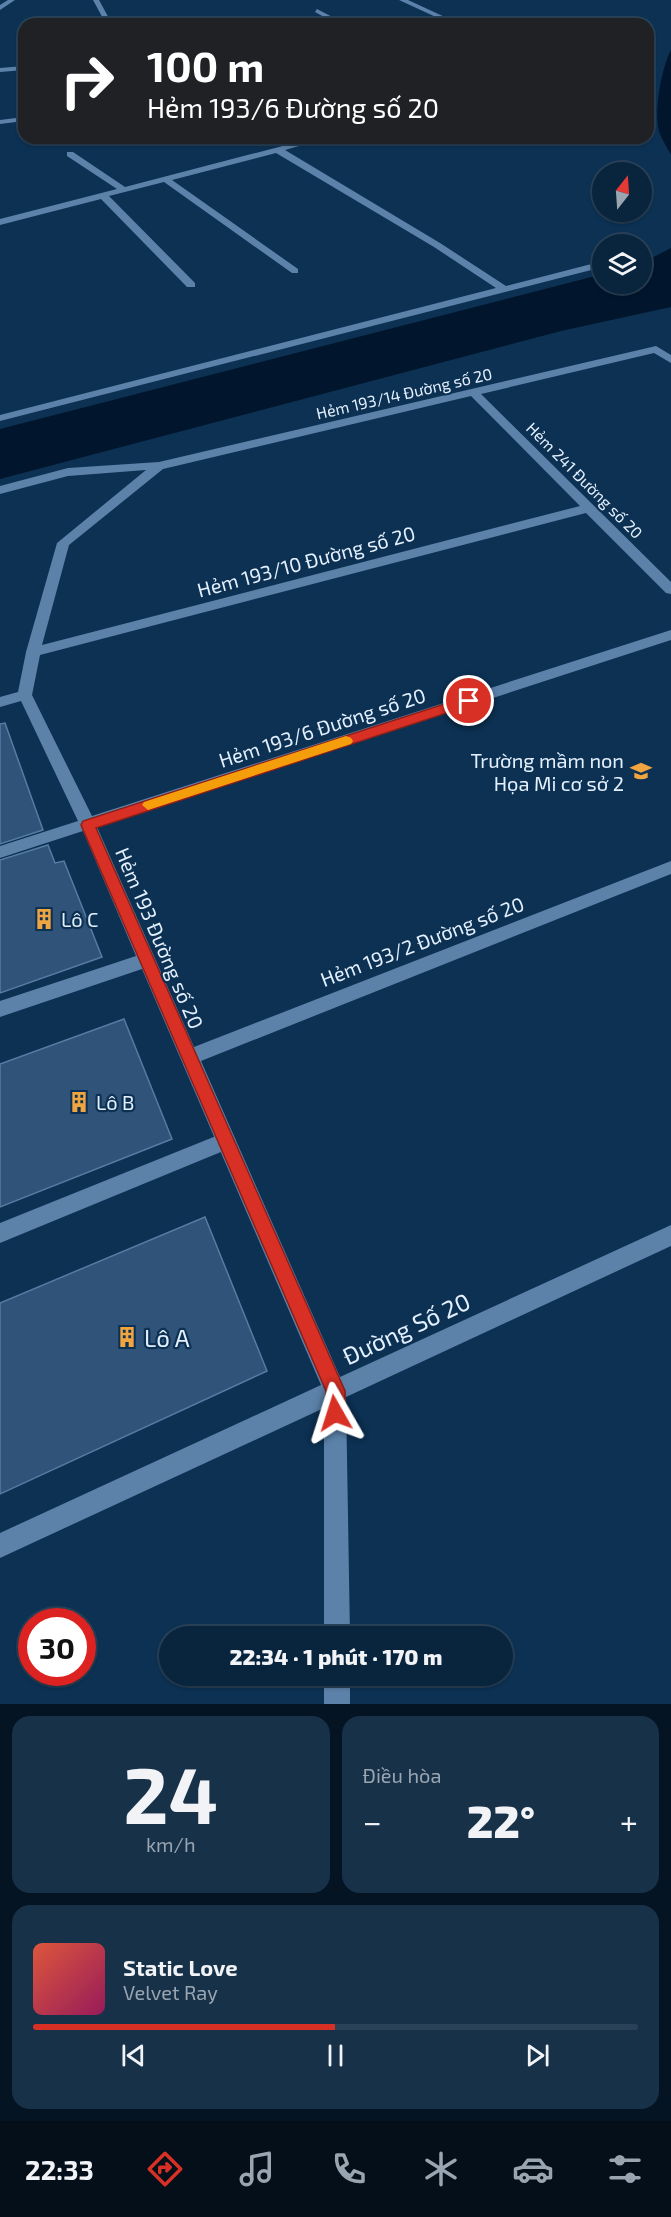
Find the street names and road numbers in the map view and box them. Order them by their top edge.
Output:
street label: Hẻm 193/14 Đường số 20 [314,363,494,423]
street label: Hẻm 241 Đường số 20 [523,418,647,542]
street label: Hẻm 193/10 Đường số 20 [194,520,418,602]
street label: Hẻm 193/6 Đường số 20 [215,682,429,772]
street label: Hẻm 193 Đường số 20 [111,844,209,1032]
street label: Hẻm 193/2 Đường số 20 [317,891,527,991]
street label: Đường Số 20 [338,1286,474,1370]

